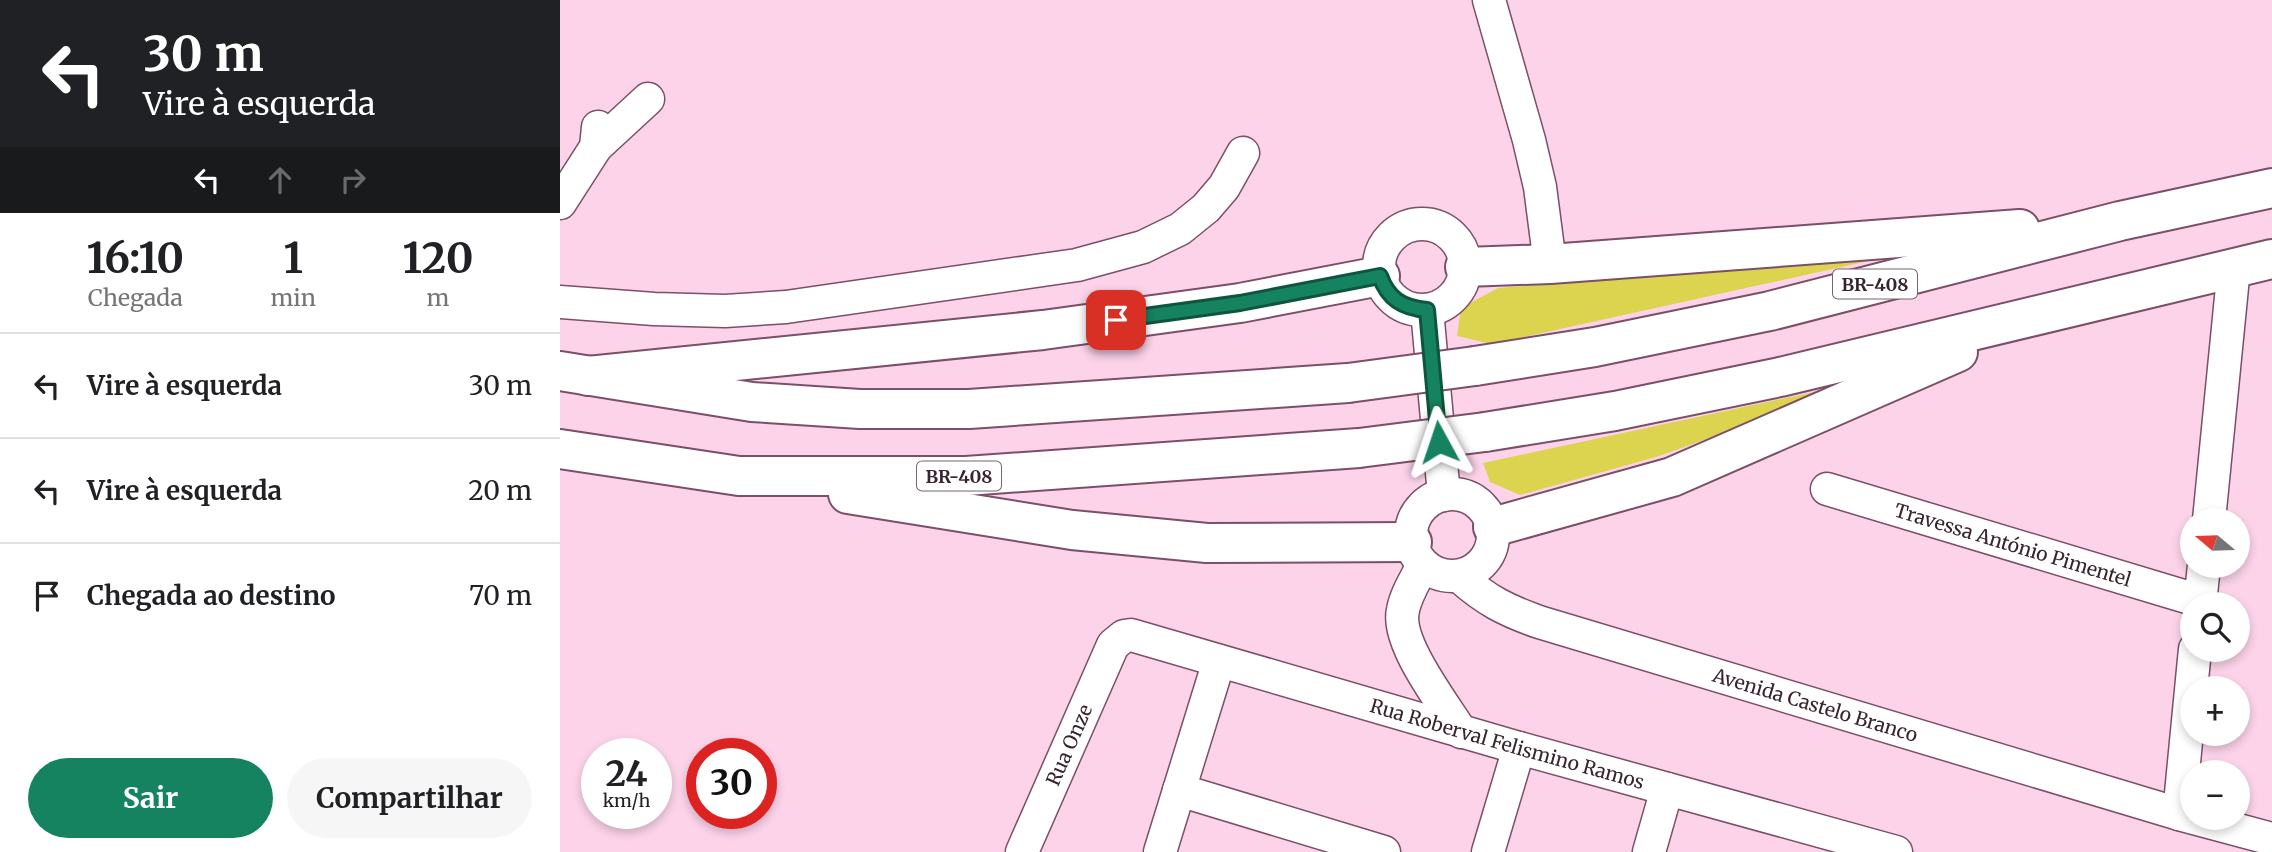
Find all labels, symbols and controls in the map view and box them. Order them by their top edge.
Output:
text: 30 m [143,23,264,84]
icon: left [28,28,119,119]
text: Vire à esquerda [143,84,375,124]
icon: left [188,161,226,199]
icon: ahead [261,161,299,199]
icon: right [334,161,372,199]
text: 16:10 [86,232,184,284]
text: 1 [284,232,303,284]
text: 120 [402,232,474,284]
road number: BR-408 [1833,270,1917,298]
text: Chegada [88,283,183,312]
text: min [271,283,316,312]
text: m [427,283,449,312]
pin [1086,290,1146,350]
icon: arrive [1097,301,1135,339]
icon: left [28,367,66,405]
text: Vire à esquerda [87,369,282,402]
text: 30 m [469,369,532,402]
position arrow [1402,405,1476,479]
road number: BR-408 [917,462,1001,490]
icon: left [28,472,66,510]
text: Vire à esquerda [87,474,282,507]
text: 20 m [468,474,532,507]
street label: Travessa António Pimentel [1891,498,2134,592]
north arrow [2180,508,2250,578]
map controls [2180,508,2250,830]
icon: arrive [28,577,66,615]
text: Chegada ao destino [87,579,336,612]
text: 70 m [469,579,532,612]
button: search [2180,592,2250,662]
street label: Avenida Castelo Branco [1709,663,1920,747]
button: + [2180,676,2250,746]
street label: Rua Roberval Felismino Ramos [1367,693,1647,794]
street label: Rua Onze [1041,700,1097,789]
speed limit sign: 30 [686,738,777,829]
text: 24 [605,752,648,796]
button: Sair [28,758,273,838]
button: Compartilhar [287,758,532,838]
button: − [2180,760,2250,830]
text: km/h [603,789,650,812]

